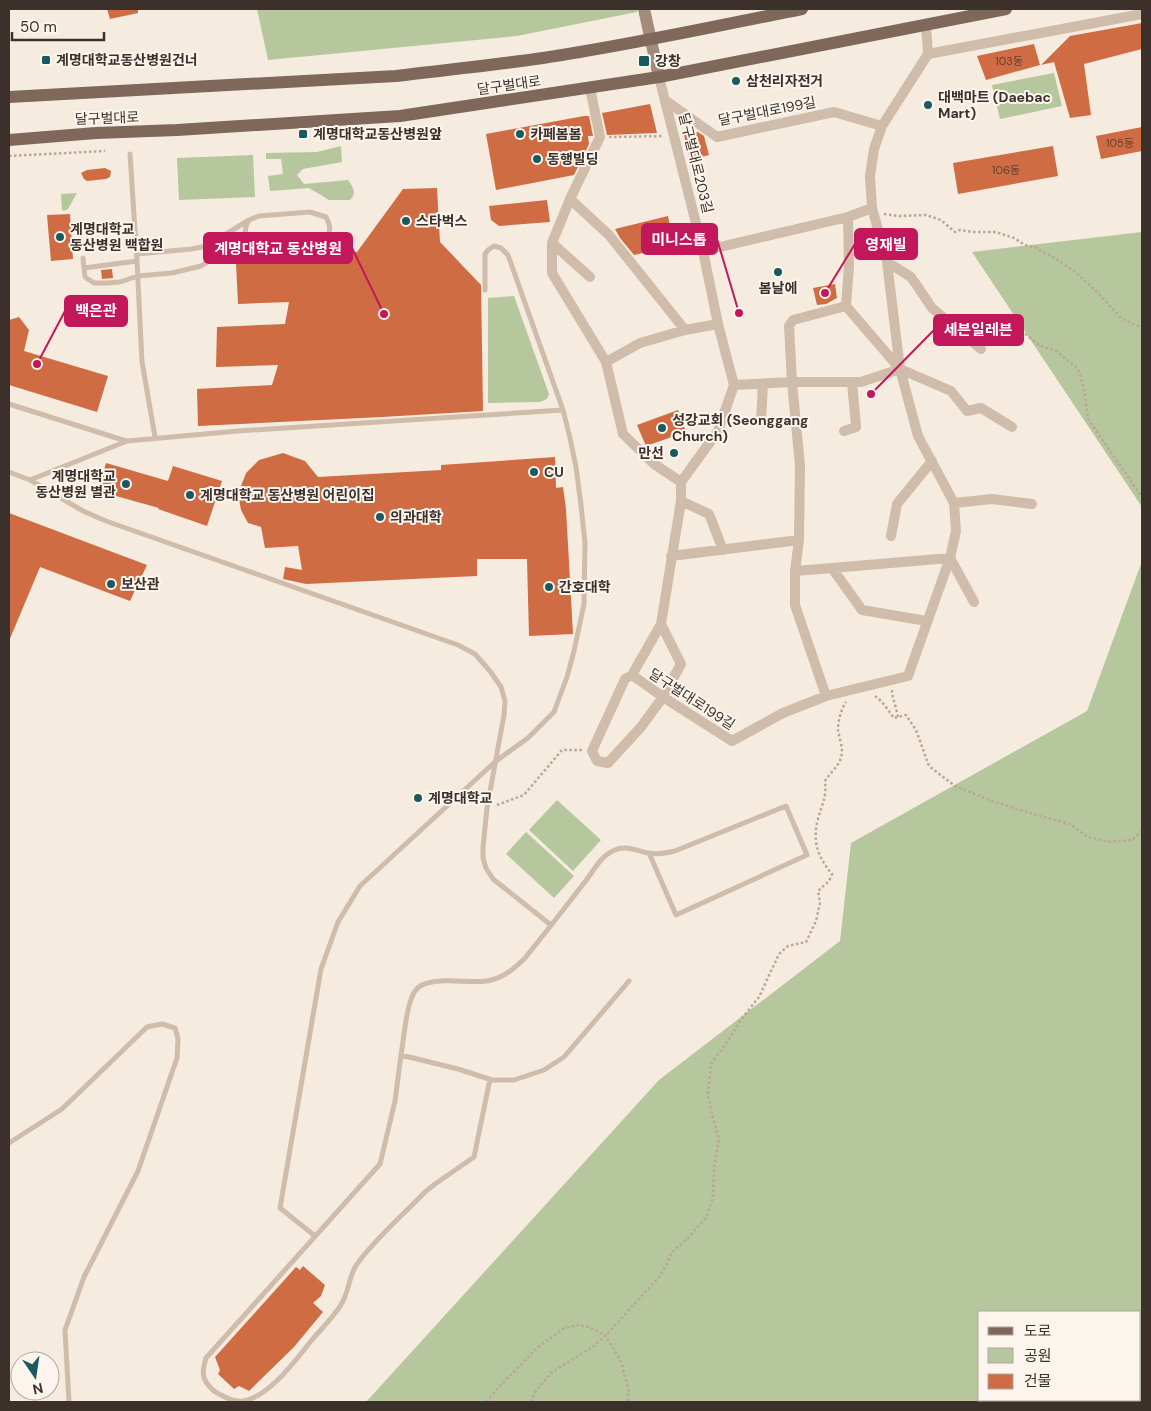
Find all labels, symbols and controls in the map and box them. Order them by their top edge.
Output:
scale bar [12,10,105,42]
text: 50 m [20,17,57,37]
place label: 계명대학교동산병원건너 [56,51,198,69]
place label: 강창 [655,52,681,70]
marker: 계명대학교동산병원건너 [40,54,52,66]
marker: 강창 [637,54,651,68]
house number: 103동 [995,54,1023,68]
street label: 달구벌대로 [476,72,542,98]
place label: 삼천리자전거 [746,72,823,90]
marker: 삼천리자전거 [730,75,742,87]
place label: 대백마트 (Daebac Mart) [938,88,1051,122]
street label: 달구벌대로199길 [717,93,817,129]
marker: 대백마트 (Daebac Mart) [922,99,934,111]
street label: 달구벌대로 [75,108,140,128]
street label: 달구벌대로203길 [675,111,717,215]
place label: 계명대학교동산병원앞 [313,125,442,143]
place label: 카페봄봄 [530,125,582,143]
marker: 계명대학교동산병원앞 [297,128,309,140]
marker: 카페봄봄 [514,128,526,140]
house number: 105동 [1106,136,1134,150]
place label: 동행빌딩 [547,150,599,168]
marker: 동행빌딩 [531,153,543,165]
house number: 106동 [992,163,1020,177]
place label: 스타벅스 [416,212,468,230]
marker: 스타벅스 [400,215,412,227]
place label: 계명대학교 동산병원 백합원 [70,220,163,254]
callout: 미니스톱 [642,224,717,254]
callout: 영재빌 [855,229,917,259]
text: 미니스톱 [651,230,707,250]
marker: 계명대학교 동산병원 백합원 [54,231,66,243]
callout: 계명대학교 동산병원 [204,233,352,263]
text: 영재빌 [865,235,907,255]
text: 계명대학교 동산병원 [214,239,342,259]
marker: 봄날에 [772,266,784,278]
place label: 봄날에 [759,279,797,297]
callout: 백은관 [65,296,127,326]
text: 백은관 [75,301,117,321]
callout: 세븐일레븐 [934,315,1023,345]
text: 세븐일레븐 [943,320,1013,340]
place label: 성강교회 (Seonggang Church) [672,411,808,445]
marker: 성강교회 (Seonggang Church) [656,422,668,434]
place label: 만선 [638,444,664,462]
marker: 만선 [668,447,680,459]
place label: CU [544,463,564,481]
marker: CU [528,466,540,478]
place label: 계명대학교 동산병원 별관 [35,467,116,501]
marker: 계명대학교 동산병원 별관 [120,478,132,490]
place label: 계명대학교 동산병원 어린이집 [200,486,374,504]
marker: 계명대학교 동산병원 어린이집 [184,489,196,501]
place label: 의과대학 [390,508,442,526]
marker: 의과대학 [374,511,386,523]
place label: 보산관 [121,575,160,593]
marker: 보산관 [105,578,117,590]
place label: 간호대학 [559,578,611,596]
marker: 간호대학 [543,581,555,593]
street label: 달구벌대로199길 [645,664,739,734]
place label: 계명대학교 [428,789,493,807]
marker: 계명대학교 [412,792,424,804]
legend [978,1311,1141,1401]
text: 도로 [1024,1321,1052,1341]
text: 공원 [1024,1346,1052,1366]
north arrow [10,1351,60,1401]
text: 건물 [1024,1371,1052,1391]
text: N [31,1379,45,1399]

